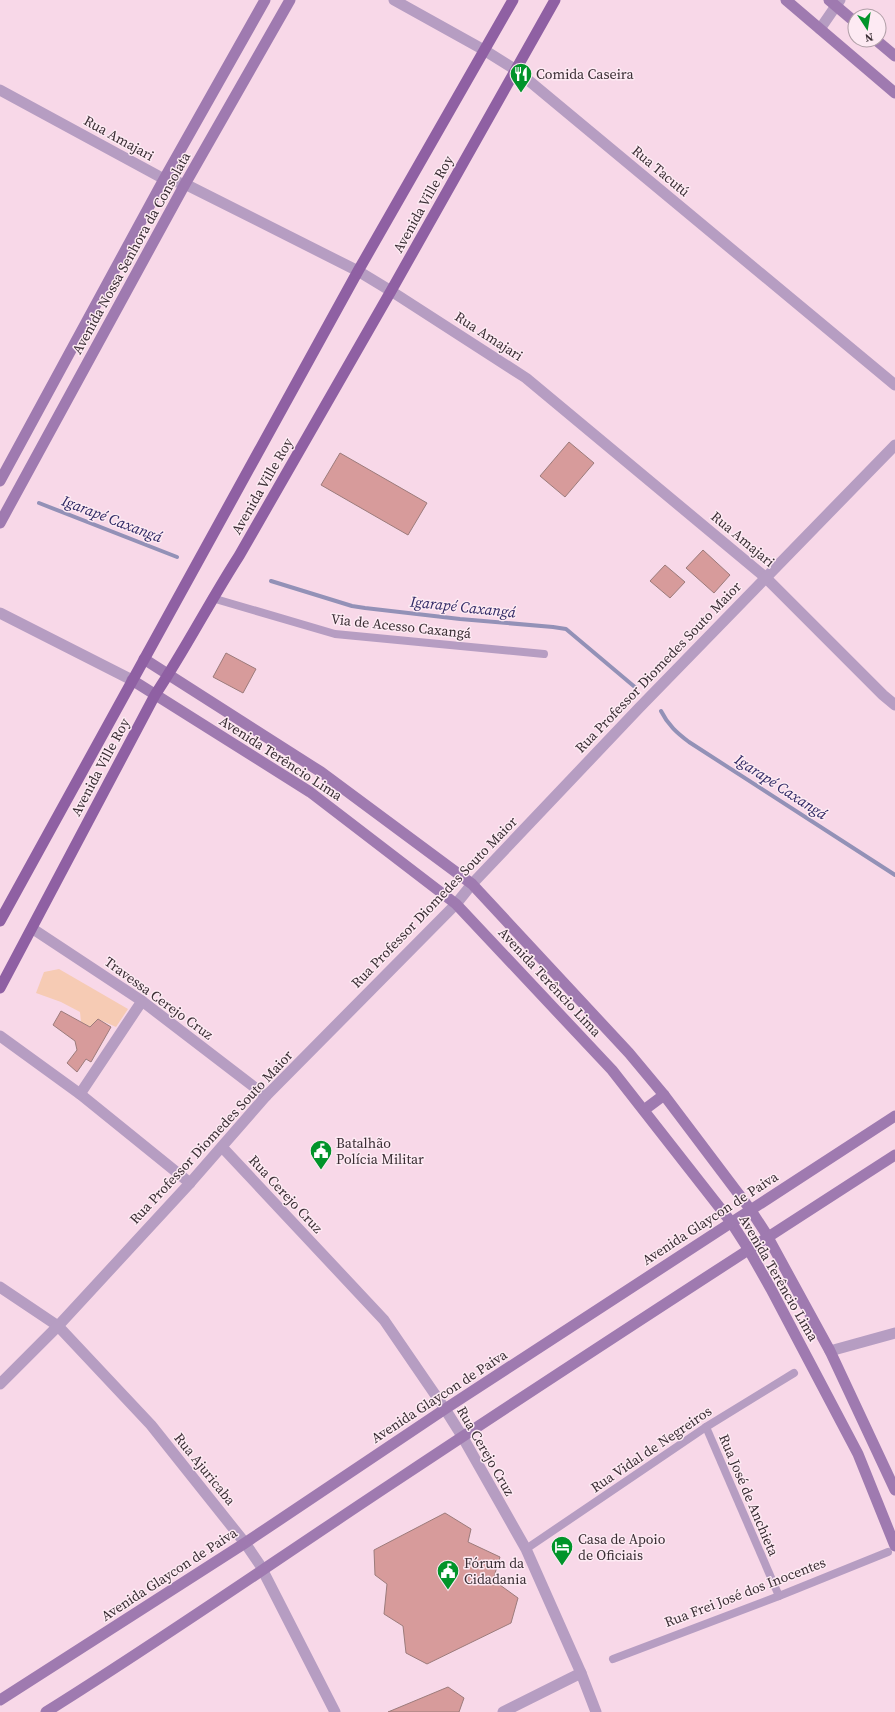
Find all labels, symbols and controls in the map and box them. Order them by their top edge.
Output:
north arrow [847,8,887,48]
text: N [863,29,874,45]
restaurant icon: Comida Caseira [508,61,534,94]
place label: Comida Caseira [536,64,635,84]
street label: Rua Amajari [80,110,158,166]
street label: Rua Tacutú [628,141,694,201]
street label: Avenida Nossa Senhora da Consolata [67,148,196,358]
street label: Avenida Ville Roy [388,151,458,256]
street label: Rua Amajari [451,306,527,366]
street label: Avenida Ville Roy [226,433,298,538]
water label: Igarapé Caxangá [58,489,166,547]
street label: Rua Amajari [707,506,779,572]
street label: Rua Professor Diomedes Souto Maior [570,577,746,757]
water label: Igarapé Caxangá [408,590,517,623]
street label: Via de Acesso Caxangá [330,609,473,643]
street label: Avenida Terêncio Lima [216,711,347,806]
street label: Avenida Ville Roy [66,714,135,820]
water label: Igarapé Caxangá [730,748,832,824]
street label: Rua Professor Diomedes Souto Maior [346,812,522,992]
street label: Avenida Terêncio Lima [494,923,607,1042]
street label: Travessa Cerejo Cruz [100,952,218,1045]
street label: Rua Professor Diomedes Souto Maior [125,1045,297,1229]
place label: Batalhão Polícia Militar [336,1133,424,1169]
public building icon: Batalhão Polícia Militar [308,1138,334,1171]
street label: Rua Cerejo Cruz [244,1150,328,1238]
street label: Avenida Glaycon de Paiva [638,1166,783,1270]
street label: Avenida Terêncio Lima [735,1211,824,1346]
street label: Avenida Glaycon de Paiva [367,1344,512,1448]
street label: Rua Vidal de Negreiros [586,1401,716,1497]
street label: Rua Cerejo Cruz [452,1402,520,1500]
street label: Rua Ajuricaba [170,1429,241,1510]
street label: Rua José de Anchieta [714,1431,784,1560]
street label: Avenida Glaycon de Paiva [97,1522,242,1626]
place label: Casa de Apoio de Oficiais [578,1529,666,1565]
hotel icon: Casa de Apoio de Oficiais [549,1534,575,1567]
street label: Rua Frei José dos Inocentes [661,1552,829,1632]
place label: Fórum da Cidadania [464,1553,527,1589]
public building icon: Fórum da Cidadania [435,1558,461,1591]

